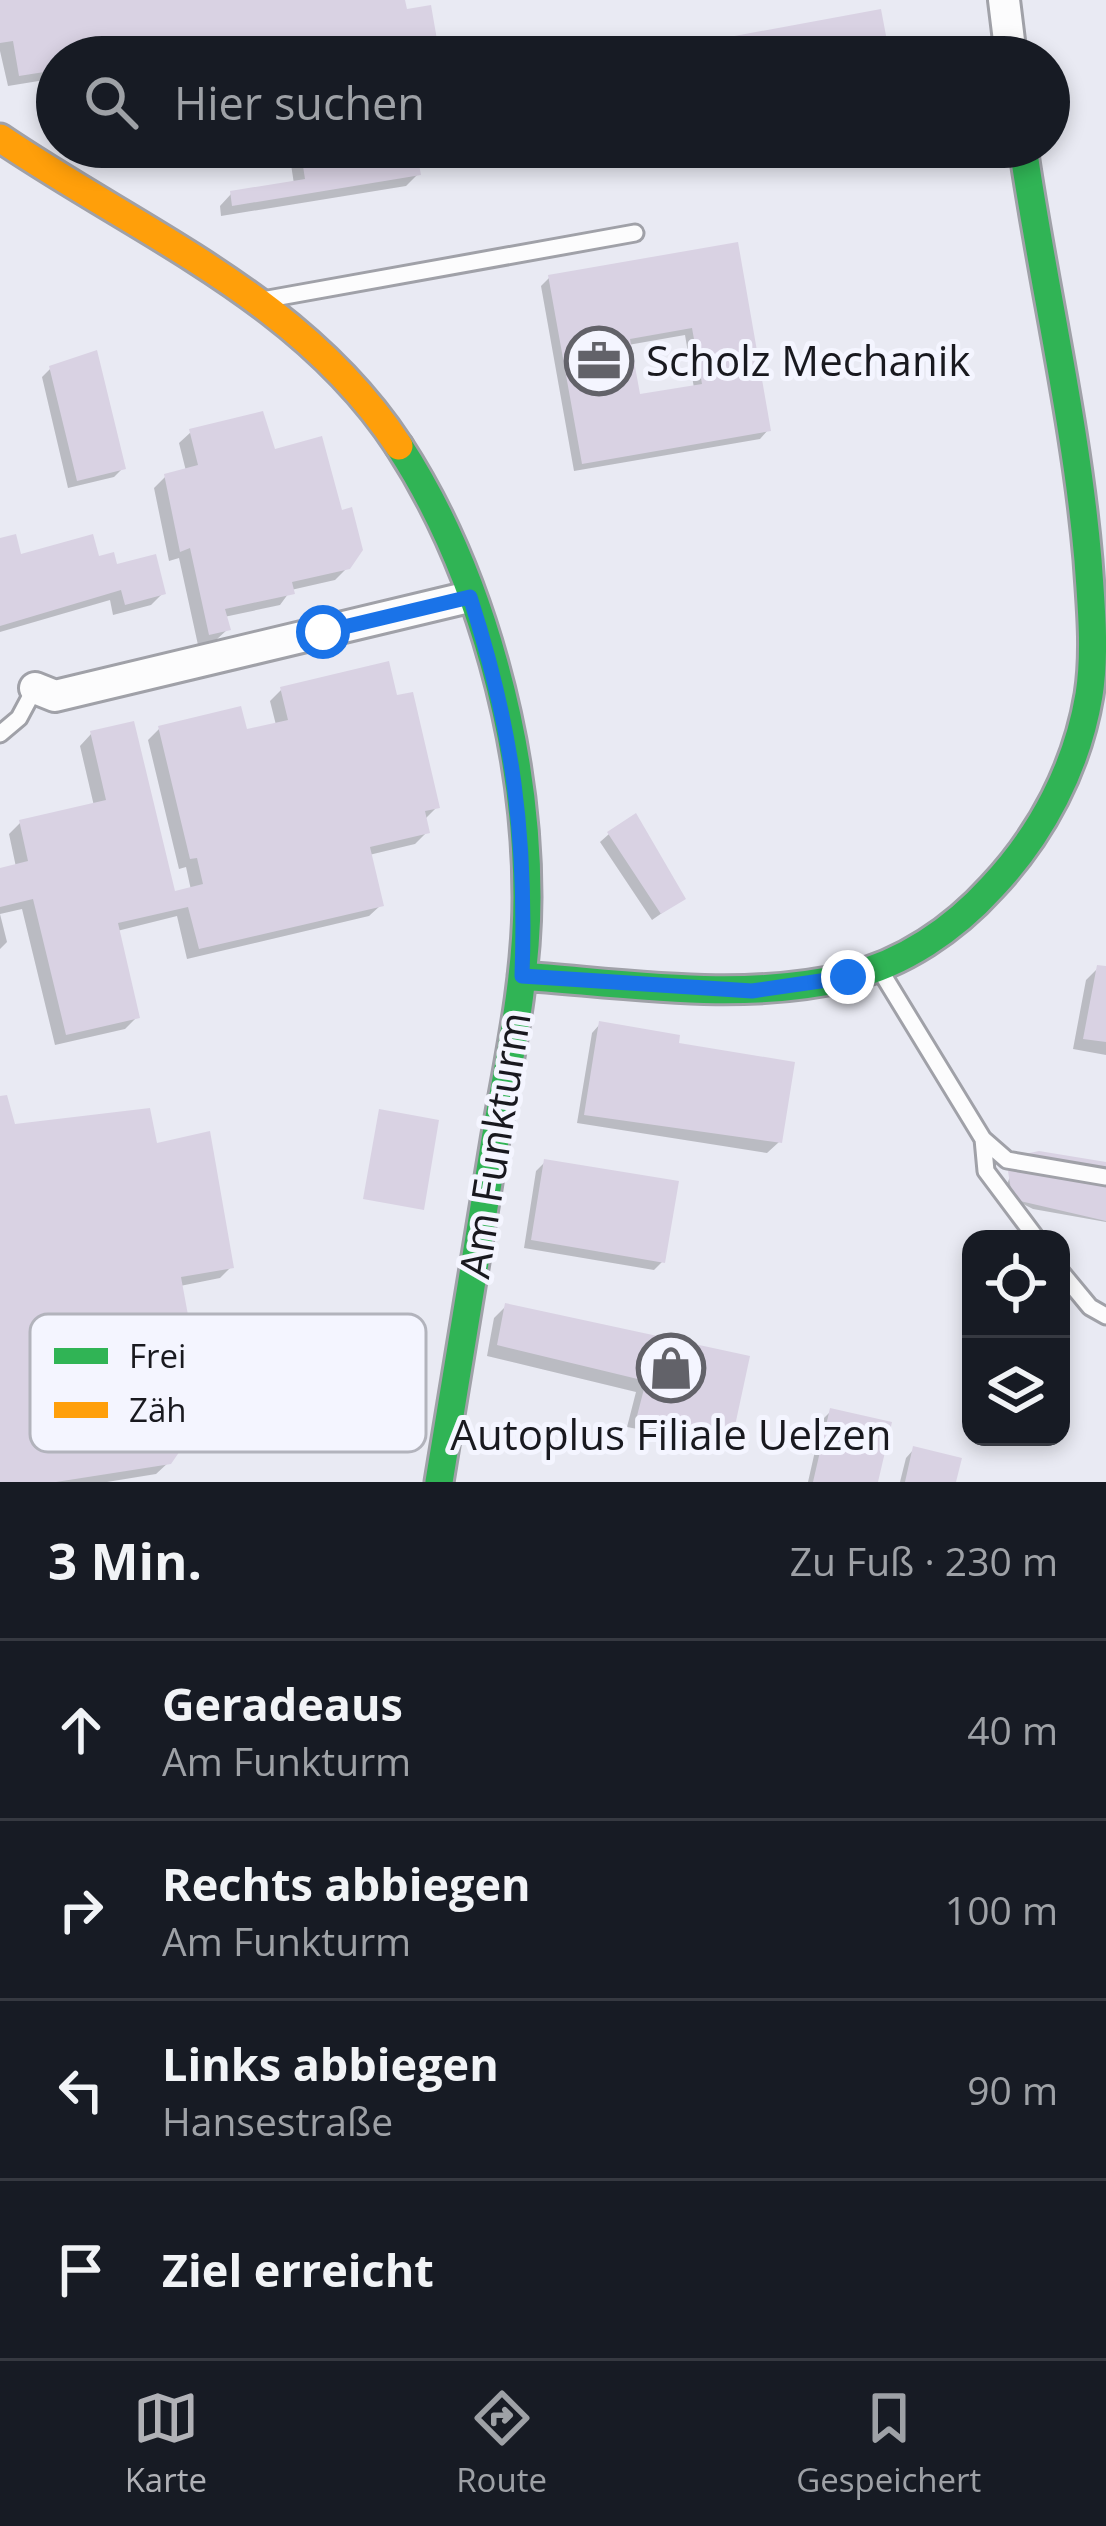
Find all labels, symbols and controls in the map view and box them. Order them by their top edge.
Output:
search box [36,36,1070,168]
icon: search [78,69,144,135]
text: Hier suchen [174,72,425,133]
office icon: Scholz Mechanik [564,326,634,396]
place label: Scholz Mechanik [646,331,970,388]
route start [296,605,350,659]
route end [821,950,875,1004]
street label: Am Funkturm [444,1008,543,1282]
map controls [962,1230,1070,1446]
button: locate [962,1230,1070,1338]
legend [30,1314,426,1452]
text: Frei [129,1333,186,1378]
shop icon: Autoplus Filiale Uelzen [636,1333,706,1403]
button: layers [962,1338,1070,1446]
text: Zäh [129,1387,186,1432]
place label: Autoplus Filiale Uelzen [450,1405,892,1462]
text: 3 Min. [48,1525,202,1595]
text: Zu Fuß · 230 m [790,1534,1058,1587]
text: Geradeaus [162,1673,403,1734]
icon: ahead [48,1697,114,1763]
text: 40 m [967,1703,1058,1756]
text: Am Funkturm [162,1734,411,1787]
text: Rechts abbiegen [162,1853,531,1914]
icon: right [48,1877,114,1943]
text: 100 m [945,1883,1058,1936]
text: Am Funkturm [162,1914,411,1967]
text: Links abbiegen [162,2033,499,2094]
icon: left [48,2057,114,2123]
text: 90 m [967,2063,1058,2116]
text: Hansestraße [162,2094,393,2147]
icon: arrive [48,2237,114,2303]
text: Ziel erreicht [162,2239,434,2300]
tab: Karte [125,2385,207,2502]
tab: Route [456,2385,547,2502]
tab: Gespeichert [796,2385,981,2502]

